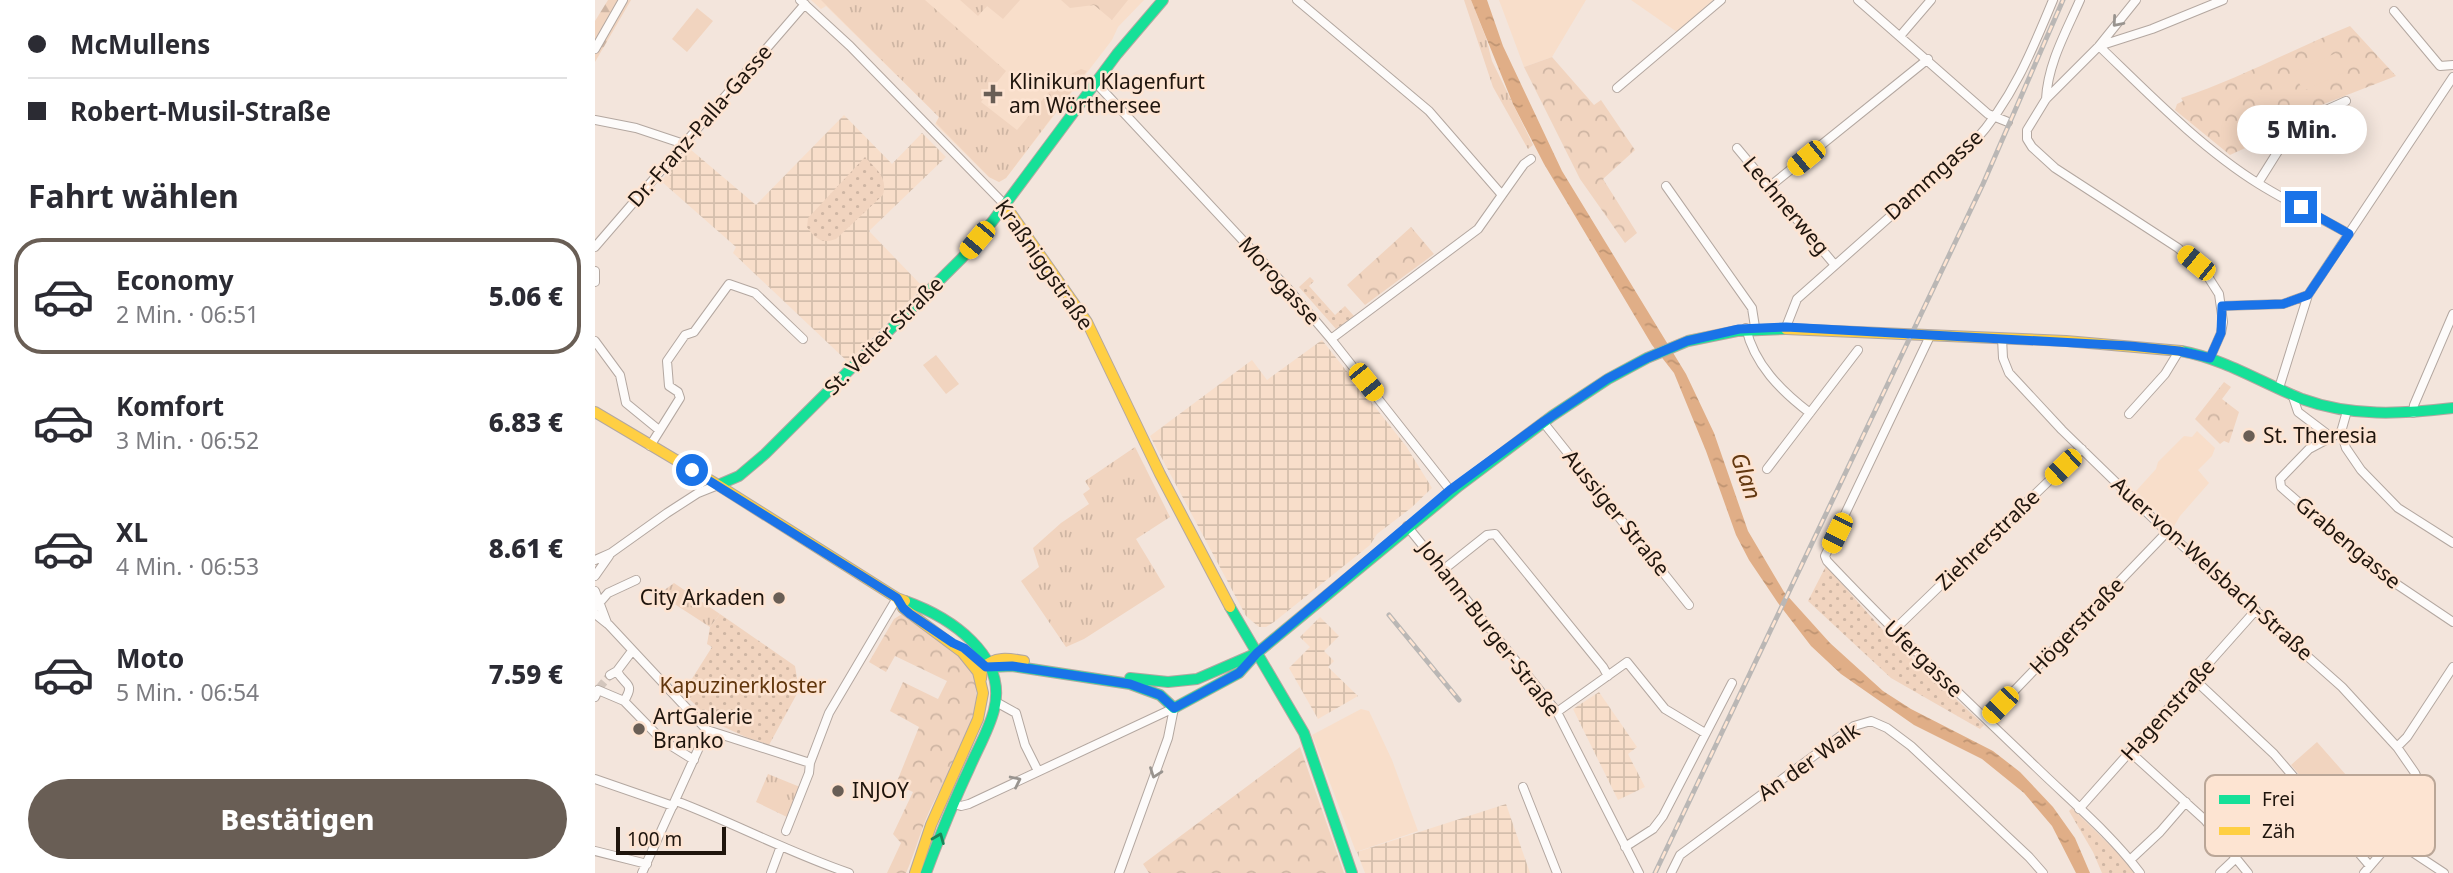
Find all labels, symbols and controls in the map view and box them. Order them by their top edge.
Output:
one-way arrow [2113,14,2125,27]
text: McMullens [70,26,210,62]
street label: Dr.-Franz-Palla-Gasse [621,38,778,212]
place label: Klinikum Klagenfurt am Wörthersee [1009,67,1205,119]
marker: Klinikum Klagenfurt am Wörthersee [983,84,1003,104]
text: Robert-Musil-Straße [70,93,331,129]
callout: 5 Min. [2236,106,2366,154]
text: 5 Min. [2267,113,2337,145]
street label: Dammgasse [1878,123,1988,226]
car [1784,137,1829,179]
street label: Lechnerweg [1737,150,1836,261]
text: Fahrt wählen [28,174,239,217]
route end [2285,191,2317,223]
street label: Kraßniggstraße [989,194,1100,335]
car [956,217,999,263]
street label: Morogasse [1233,230,1327,330]
car [2174,242,2219,284]
text: Economy [116,262,234,298]
icon: car [32,265,95,328]
street label: St. Veiter Straße [818,270,949,401]
text: 5.06 € [489,278,563,314]
text: 2 Min. · 06:51 [116,298,259,330]
car [1345,359,1388,405]
text: Komfort [116,388,224,424]
icon: car [32,391,95,454]
text: 6.83 € [489,404,563,440]
place label: St. Theresia [2263,421,2377,449]
text: 3 Min. · 06:52 [116,424,259,456]
marker: St. Theresia [2241,428,2257,444]
street label: Aussiger Straße [1557,443,1676,581]
car [2041,445,2086,489]
water label: Glan [1724,448,1770,504]
route start [676,454,708,486]
street label: Auer-von-Welsbach-Straße [2106,470,2319,666]
street label: Ziehrerstraße [1929,483,2045,596]
street label: Grabengasse [2290,490,2407,595]
car [1819,510,1856,556]
text: XL [116,514,148,550]
icon: car [32,517,95,580]
text: 8.61 € [489,530,563,566]
street label: Johann-Burger-Straße [1411,533,1567,722]
text: 4 Min. · 06:53 [116,550,259,582]
street label: Högerstraße [2023,571,2130,680]
place label: City Arkaden [640,583,765,611]
marker: City Arkaden [771,590,787,606]
street label: Ufergasse [1878,614,1969,703]
text: Moto [116,640,184,676]
icon: car [32,643,95,706]
street label: Hagenstraße [2114,652,2220,766]
text: 7.59 € [489,656,563,692]
park label: Kapuzinerkloster [660,671,827,699]
text: 5 Min. · 06:54 [116,676,259,708]
car [1978,683,2023,727]
place label: ArtGalerie Branko [653,702,753,754]
street label: An der Walk [1752,715,1866,807]
marker: ArtGalerie Branko [631,721,647,737]
one-way arrow [1149,766,1163,779]
legend [2205,775,2435,856]
place label: INJOY [852,776,909,804]
one-way arrow [1009,776,1021,790]
button: Bestätigen [28,779,567,859]
marker: INJOY [830,783,846,799]
text: Frei [2262,786,2295,812]
text: Zäh [2262,818,2295,844]
scale bar [616,824,726,856]
text: 100 m [627,826,682,852]
one-way arrow [931,833,945,845]

